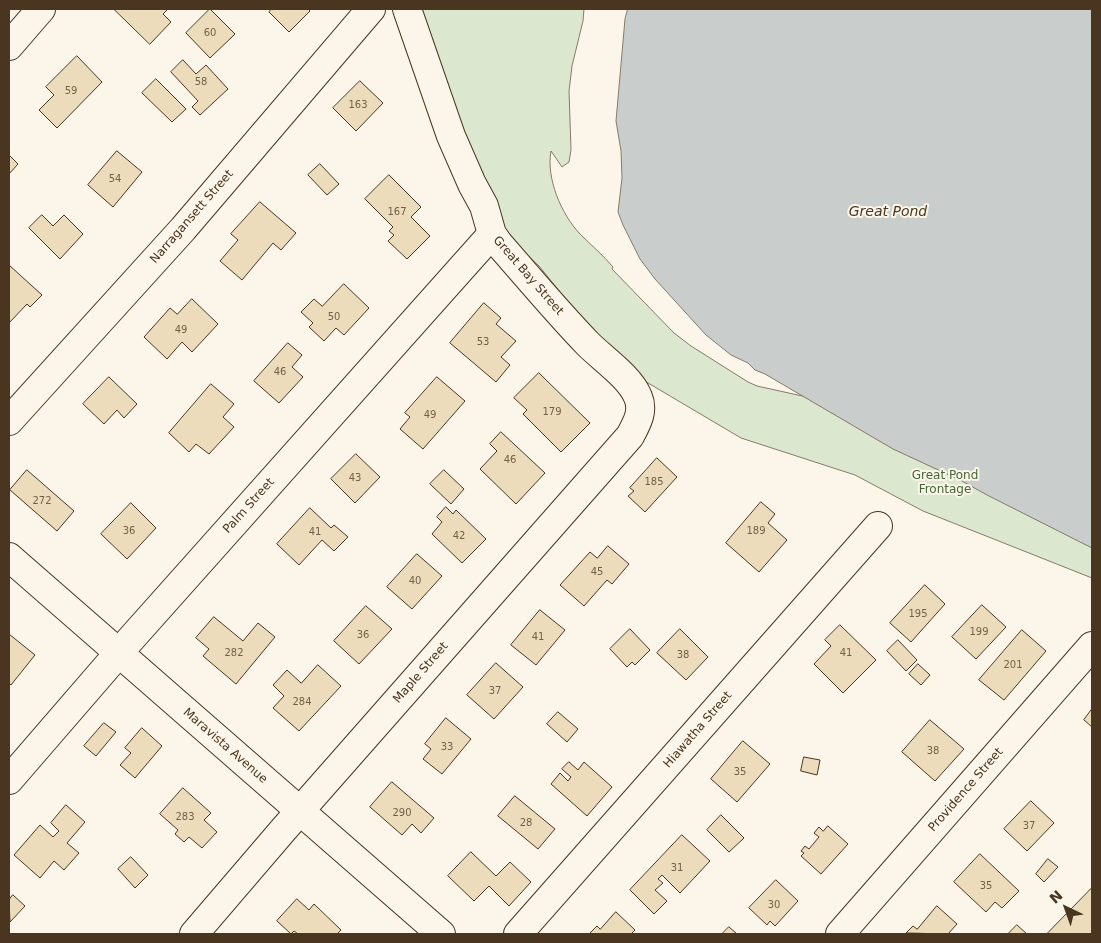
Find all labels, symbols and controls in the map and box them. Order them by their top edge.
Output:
house number: 60 [204,27,216,39]
house number: 58 [195,76,207,88]
house number: 59 [65,85,77,97]
house number: 163 [348,99,368,111]
street label: Narragansett Street [147,167,237,267]
house number: 54 [109,173,121,185]
water label: Great Pond [849,204,927,220]
house number: 167 [387,206,407,218]
street label: Great Bay Street [490,233,566,319]
house number: 50 [328,311,340,323]
house number: 49 [175,324,187,336]
house number: 53 [477,336,489,348]
house number: 46 [274,366,286,378]
house number: 179 [542,406,562,418]
house number: 49 [424,409,436,421]
house number: 46 [504,454,516,466]
park label: Great Pond Frontage [912,469,978,497]
house number: 43 [349,472,361,484]
street label: Palm Street [220,475,278,537]
house number: 185 [644,476,664,488]
house number: 272 [32,495,52,507]
house number: 36 [123,525,135,537]
house number: 189 [746,525,766,537]
house number: 41 [309,526,321,538]
house number: 42 [453,530,465,542]
house number: 45 [591,566,603,578]
house number: 40 [409,575,421,587]
house number: 195 [908,608,928,620]
house number: 199 [969,626,989,638]
house number: 36 [357,629,369,641]
house number: 41 [532,631,544,643]
street label: Maple Street [391,639,451,707]
house number: 282 [224,647,244,659]
house number: 41 [840,647,852,659]
house number: 38 [677,649,689,661]
house number: 201 [1003,659,1023,671]
house number: 37 [489,685,501,697]
street label: Hiawatha Street [661,689,735,771]
house number: 284 [292,696,312,708]
street label: Maravista Avenue [180,705,270,787]
house number: 33 [441,741,453,753]
street label: Providence Street [926,745,1006,835]
house number: 38 [927,745,939,757]
house number: 35 [734,766,746,778]
house number: 290 [392,807,412,819]
house number: 283 [175,811,195,823]
house number: 28 [520,817,532,829]
house number: 37 [1023,820,1035,832]
house number: 31 [671,862,683,874]
house number: 35 [980,880,992,892]
north arrow [1041,883,1091,933]
text: N [1046,887,1066,907]
house number: 30 [768,899,780,911]

